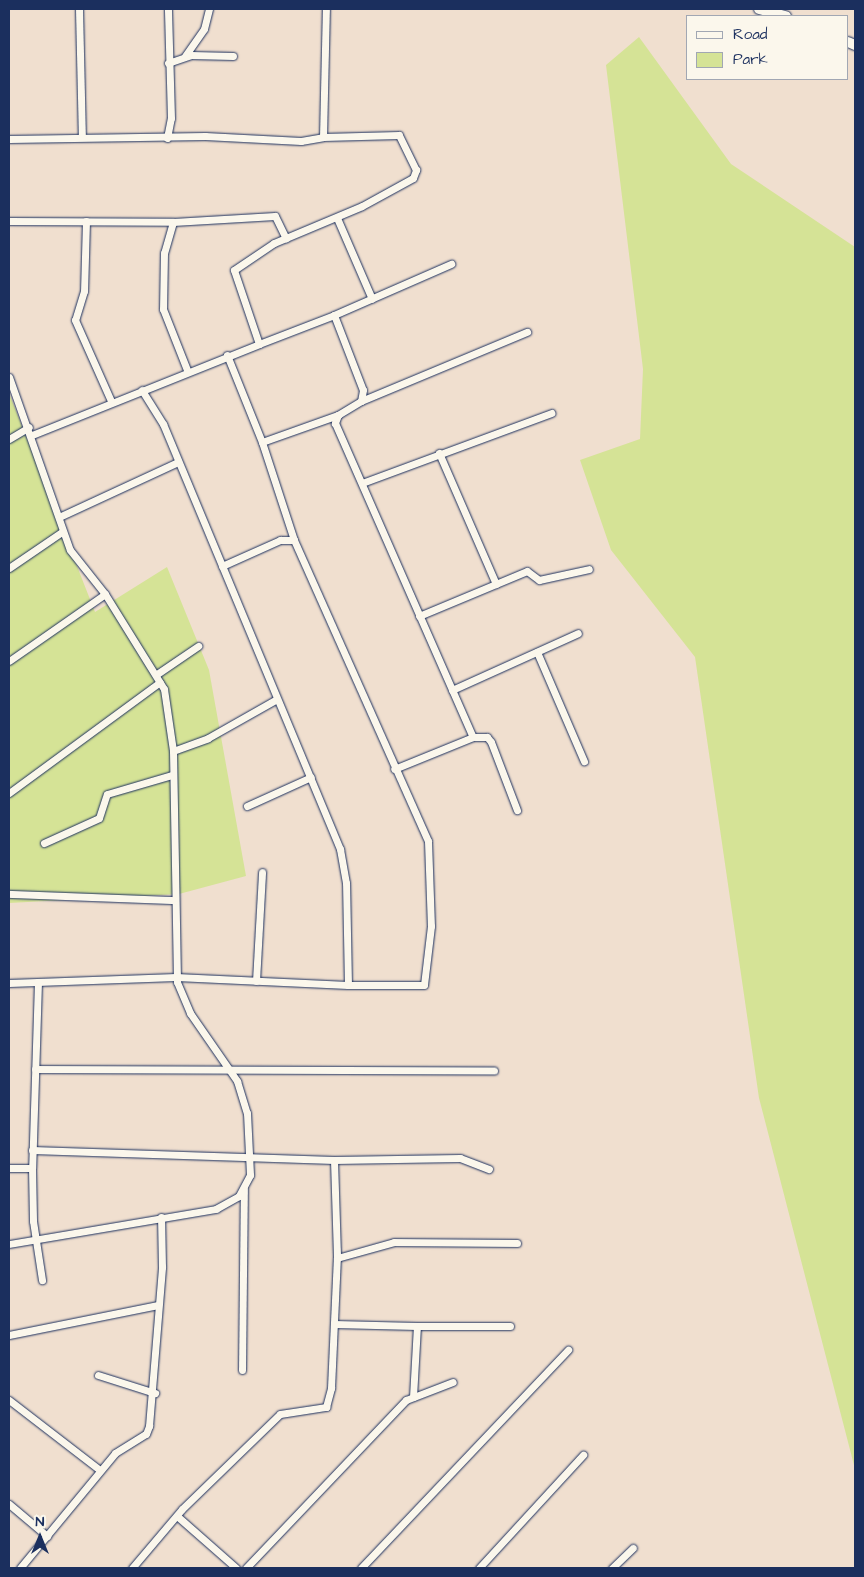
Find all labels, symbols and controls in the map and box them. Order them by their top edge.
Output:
legend [686,15,849,80]
text: Road [733,24,767,45]
text: Park [733,49,768,70]
north arrow [15,1512,65,1562]
text: N [36,1512,44,1532]

